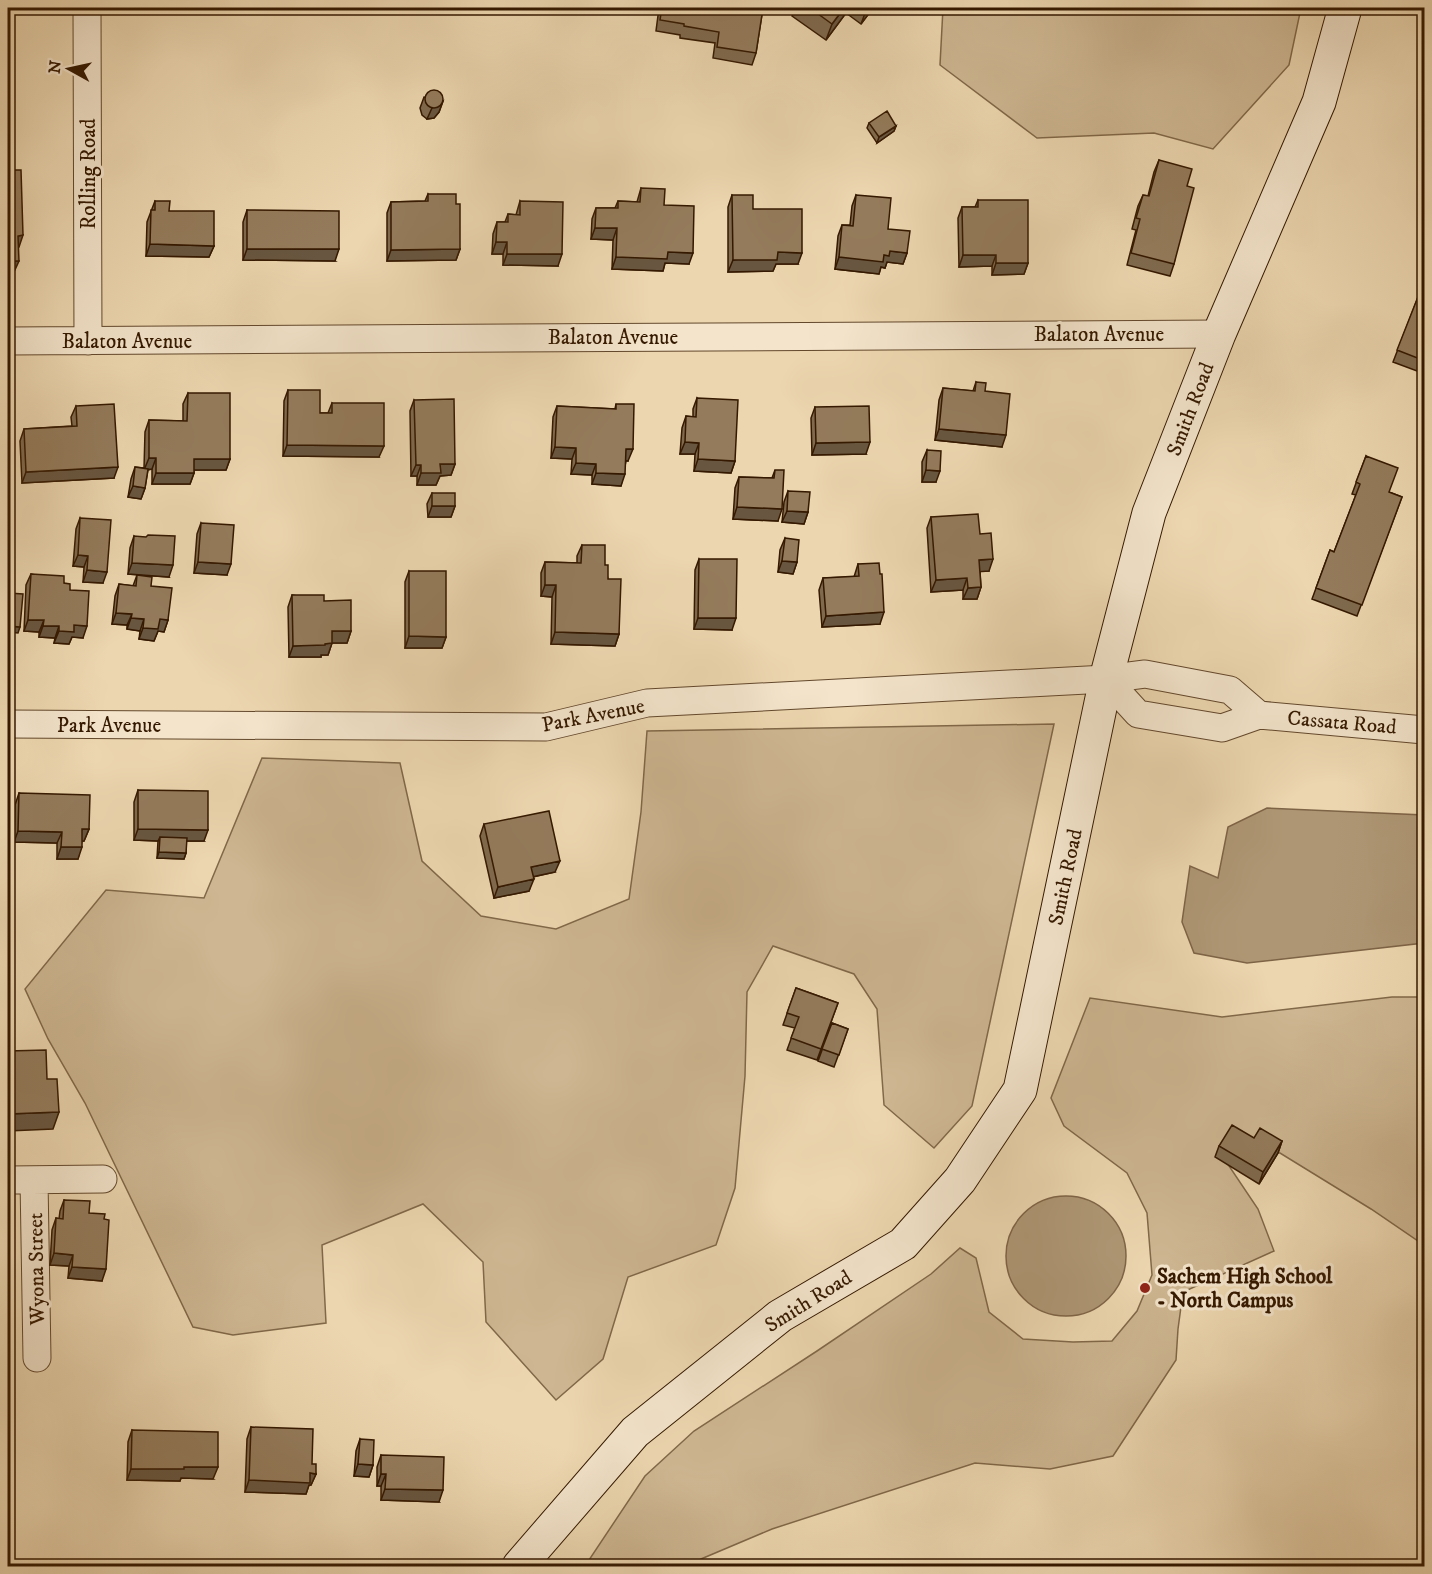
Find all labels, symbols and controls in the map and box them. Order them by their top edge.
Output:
north arrow [39,39,99,99]
text: N [44,59,66,75]
street label: Rolling Road [76,118,102,230]
street label: Balaton Avenue [1034,322,1165,348]
street label: Balaton Avenue [548,325,679,351]
street label: Balaton Avenue [62,329,193,355]
street label: Smith Road [1161,359,1221,460]
street label: Park Avenue [540,693,647,739]
street label: Cassata Road [1286,705,1398,741]
street label: Park Avenue [57,713,161,739]
street label: Smith Road [1043,826,1089,928]
street label: Wyona Street [23,1212,51,1327]
place label: Sachem High School - North Campus [1157,1264,1333,1314]
street label: Smith Road [760,1265,857,1339]
marker: Sachem High School - North Campus [1138,1281,1152,1295]

